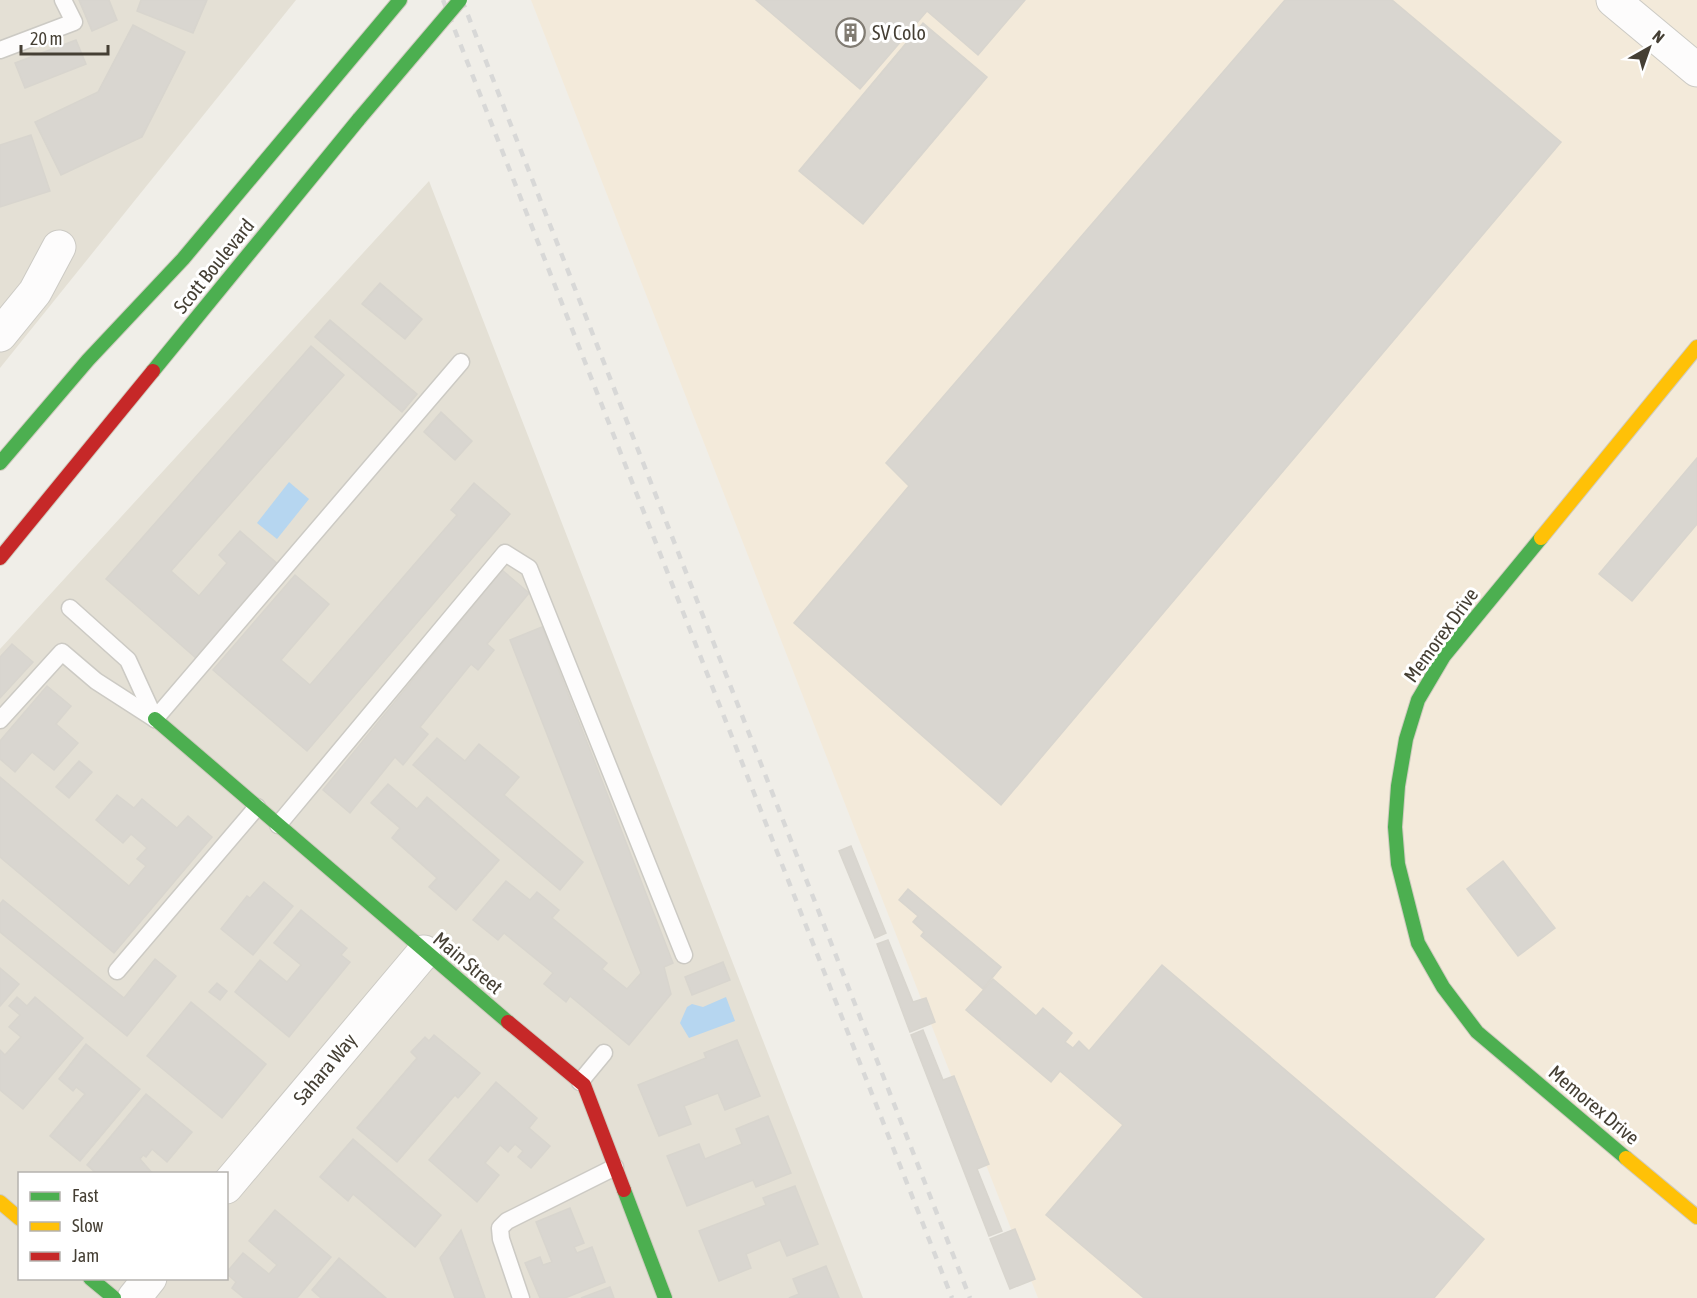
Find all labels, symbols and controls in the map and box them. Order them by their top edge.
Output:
building icon: SV Colo [835,17,867,49]
scale bar [21,18,108,56]
north arrow [1619,18,1679,78]
place label: SV Colo [872,21,926,44]
text: N [1649,27,1668,46]
text: 20 m [30,28,62,49]
street label: Scott Boulevard [169,214,259,317]
street label: Memorex Drive [1399,583,1482,686]
street label: Main Street [429,927,508,998]
street label: Sahara Way [288,1028,361,1109]
street label: Memorex Drive [1545,1060,1644,1149]
legend [18,1172,228,1280]
text: Fast [72,1185,99,1206]
text: Slow [72,1215,103,1236]
text: Jam [72,1245,99,1266]

